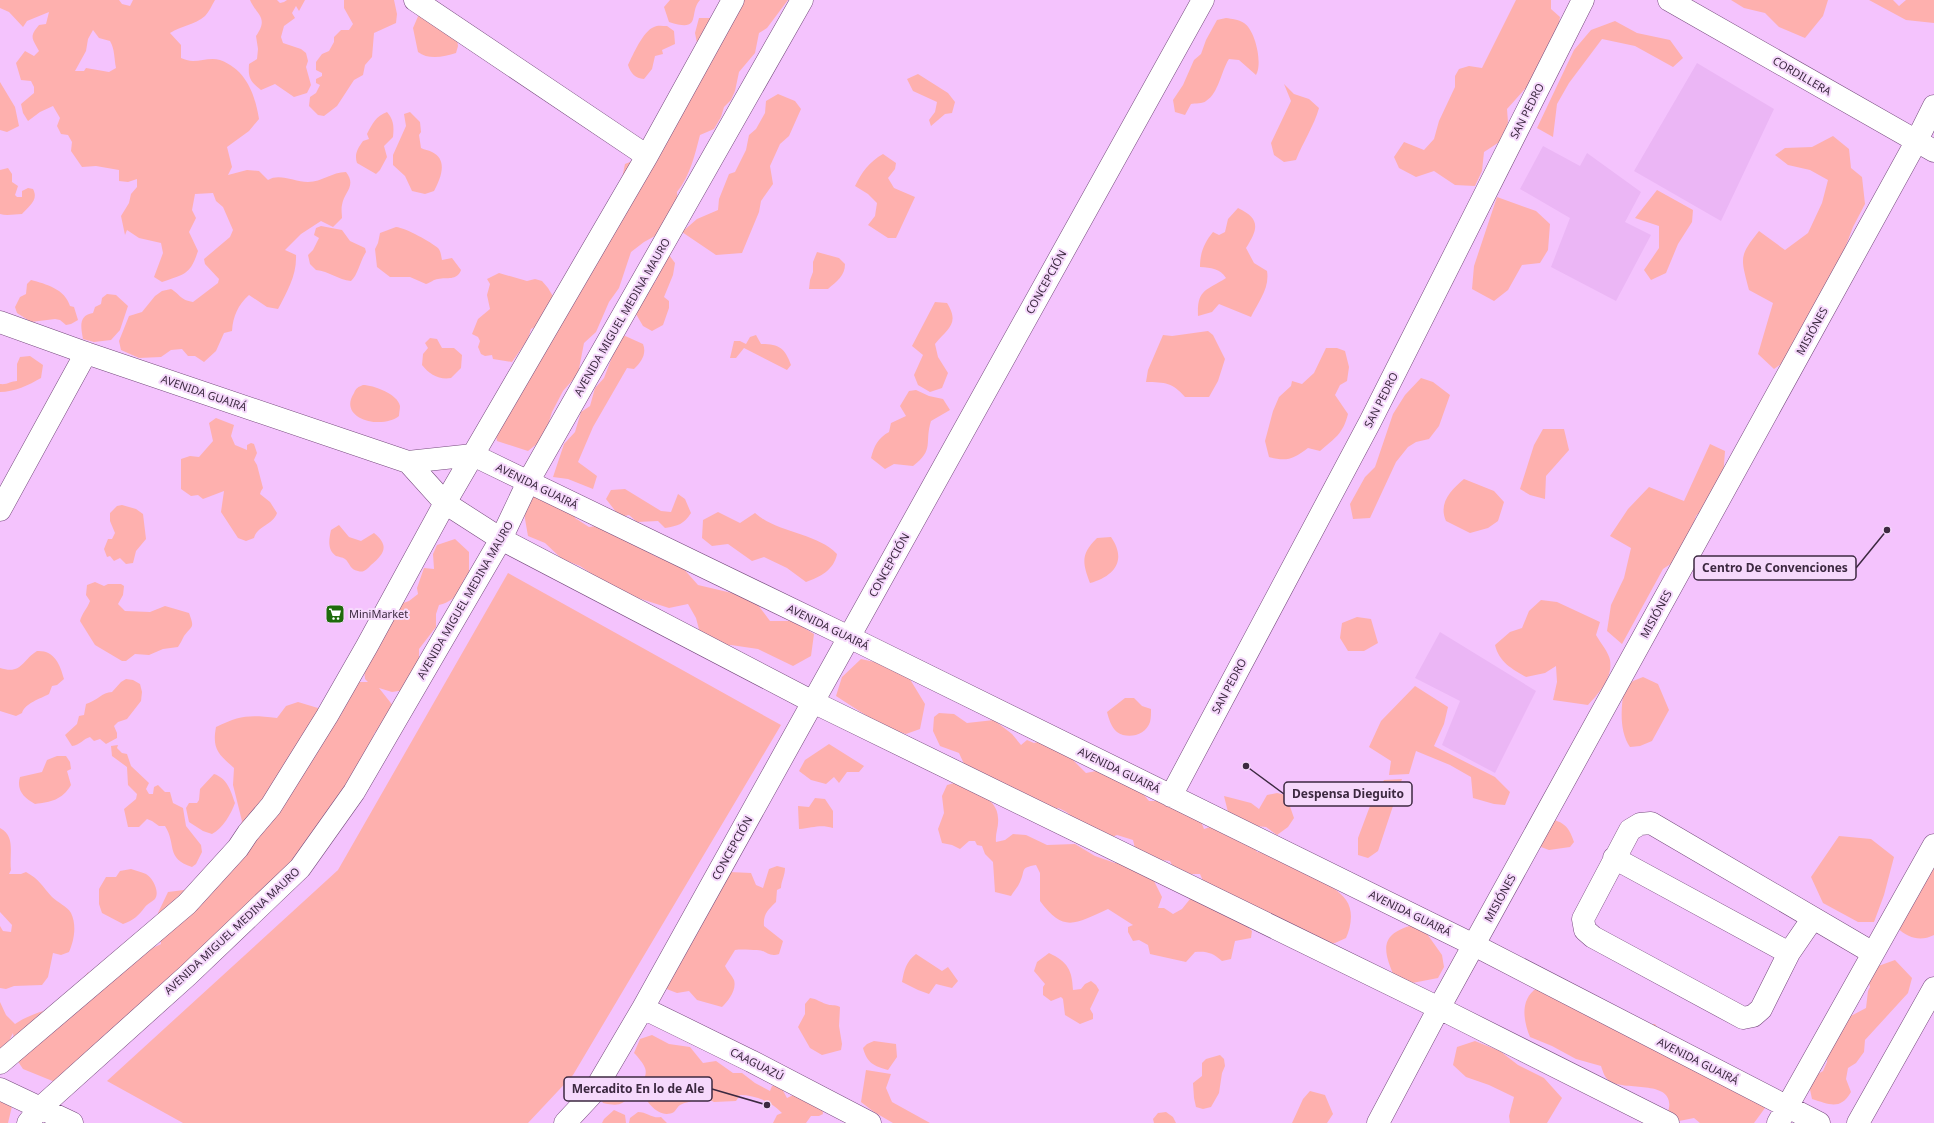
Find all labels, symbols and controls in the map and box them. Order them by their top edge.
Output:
street label: CORDILLERA [1770,53,1835,99]
street label: SAN PEDRO [1506,80,1547,141]
street label: AVENIDA MIGUEL MEDINA MAURO [570,235,673,399]
street label: CONCEPCIÓN [1022,247,1069,316]
street label: MISIÓNES [1792,304,1831,357]
street label: SAN PEDRO [1360,369,1401,430]
street label: AVENIDA GUAIRÁ [159,371,250,415]
street label: AVENIDA GUAIRÁ [494,459,582,512]
street label: AVENIDA MIGUEL MEDINA MAURO [413,518,516,682]
street label: CONCEPCIÓN [865,530,912,599]
callout: Centro De Convenciones [1694,556,1856,580]
text: Centro De Convenciones [1702,559,1848,576]
street label: MISIÓNES [1636,587,1675,640]
street label: AVENIDA GUAIRÁ [785,600,873,653]
supermarket icon: MiniMarket [324,603,346,625]
place label: MiniMarket [349,606,408,621]
street label: SAN PEDRO [1208,656,1249,716]
street label: AVENIDA GUAIRÁ [1076,743,1164,796]
callout: Despensa Dieguito [1284,782,1412,806]
text: Despensa Dieguito [1292,785,1404,802]
street label: CONCEPCIÓN [708,813,755,882]
street label: AVENIDA MIGUEL MEDINA MAURO [161,864,303,998]
street label: MISIÓNES [1480,871,1519,924]
street label: AVENIDA GUAIRÁ [1367,886,1455,939]
street label: AVENIDA GUAIRÁ [1655,1034,1742,1088]
street label: CAAGUAZÚ [728,1044,787,1083]
callout: Mercadito En lo de Ale [564,1077,712,1101]
text: Mercadito En lo de Ale [572,1080,704,1097]

